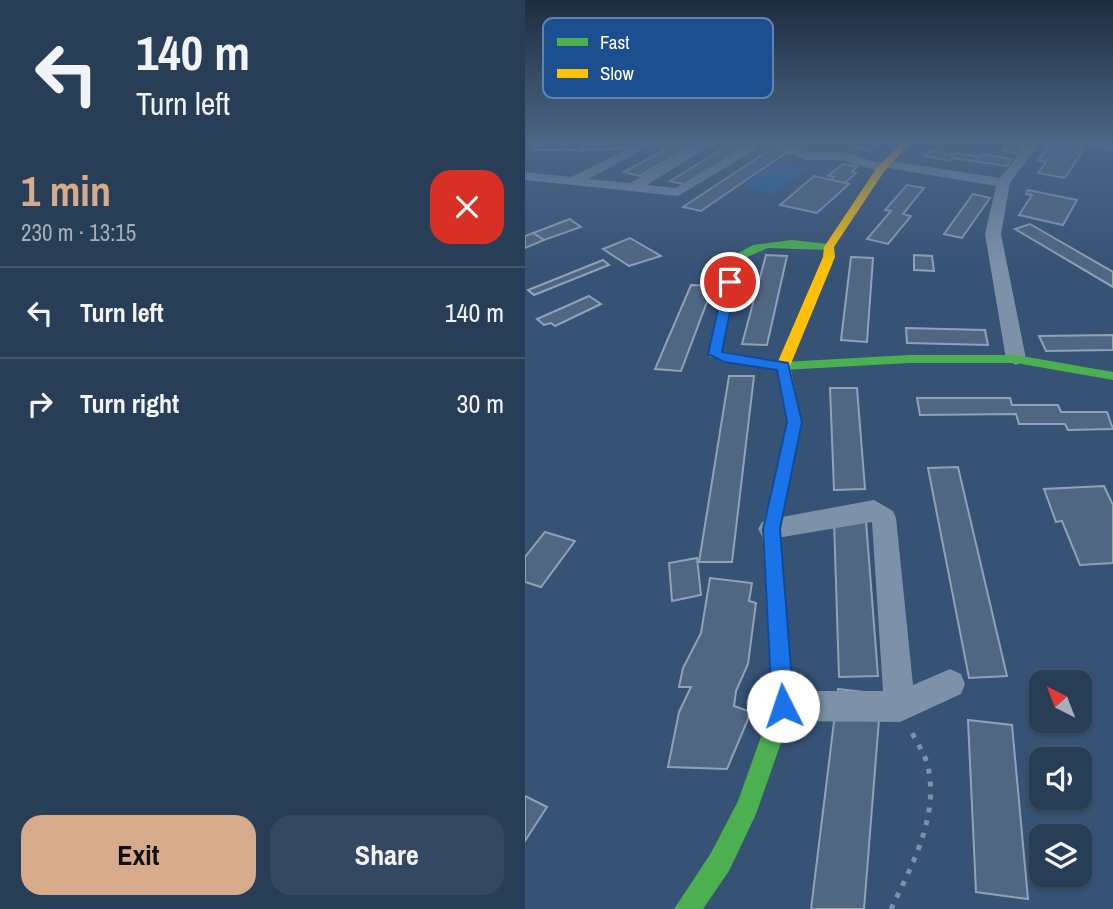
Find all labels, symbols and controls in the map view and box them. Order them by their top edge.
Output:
legend [543,18,773,98]
text: 140 m [136,19,250,85]
icon: left [21,28,112,119]
text: Fast [600,29,630,55]
text: Slow [600,60,635,86]
text: Turn left [136,82,230,125]
text: 1 min [21,163,111,219]
button: close [430,170,504,244]
text: 230 m · 13:15 [21,217,136,248]
pin [700,252,760,312]
icon: arrive [711,263,749,301]
icon: left [21,294,59,332]
text: Turn left [80,295,164,330]
text: 140 m [445,295,504,330]
icon: right [21,385,59,423]
text: Turn right [80,386,179,421]
text: 30 m [457,386,504,421]
position arrow [746,669,820,743]
north arrow [1029,670,1092,733]
map controls [1029,670,1092,887]
button: sound [1029,747,1092,810]
button: Exit [21,815,256,895]
button: Share [270,815,504,895]
button: layers [1029,824,1092,887]

